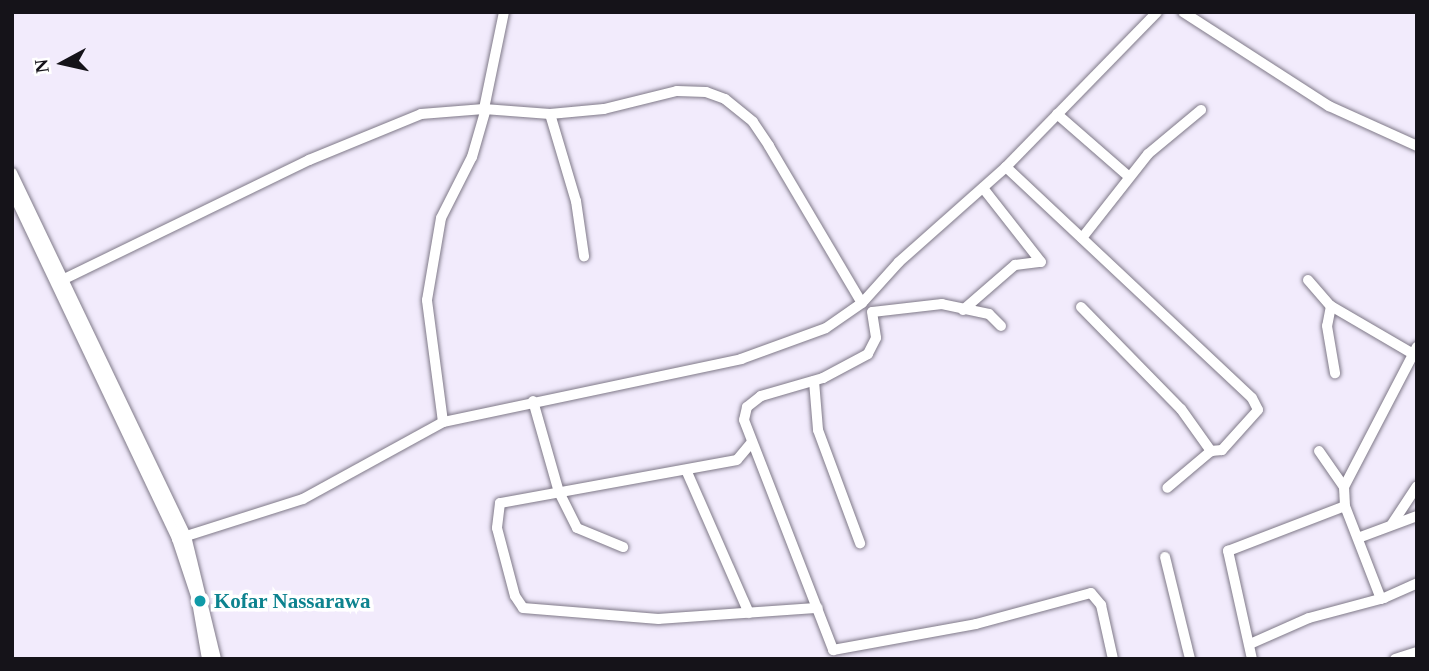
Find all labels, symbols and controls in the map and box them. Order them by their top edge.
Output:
north arrow [28,28,98,98]
text: N [30,58,53,74]
place label: Kofar Nassarawa [214,588,371,614]
marker: Kofar Nassarawa [192,593,208,609]

